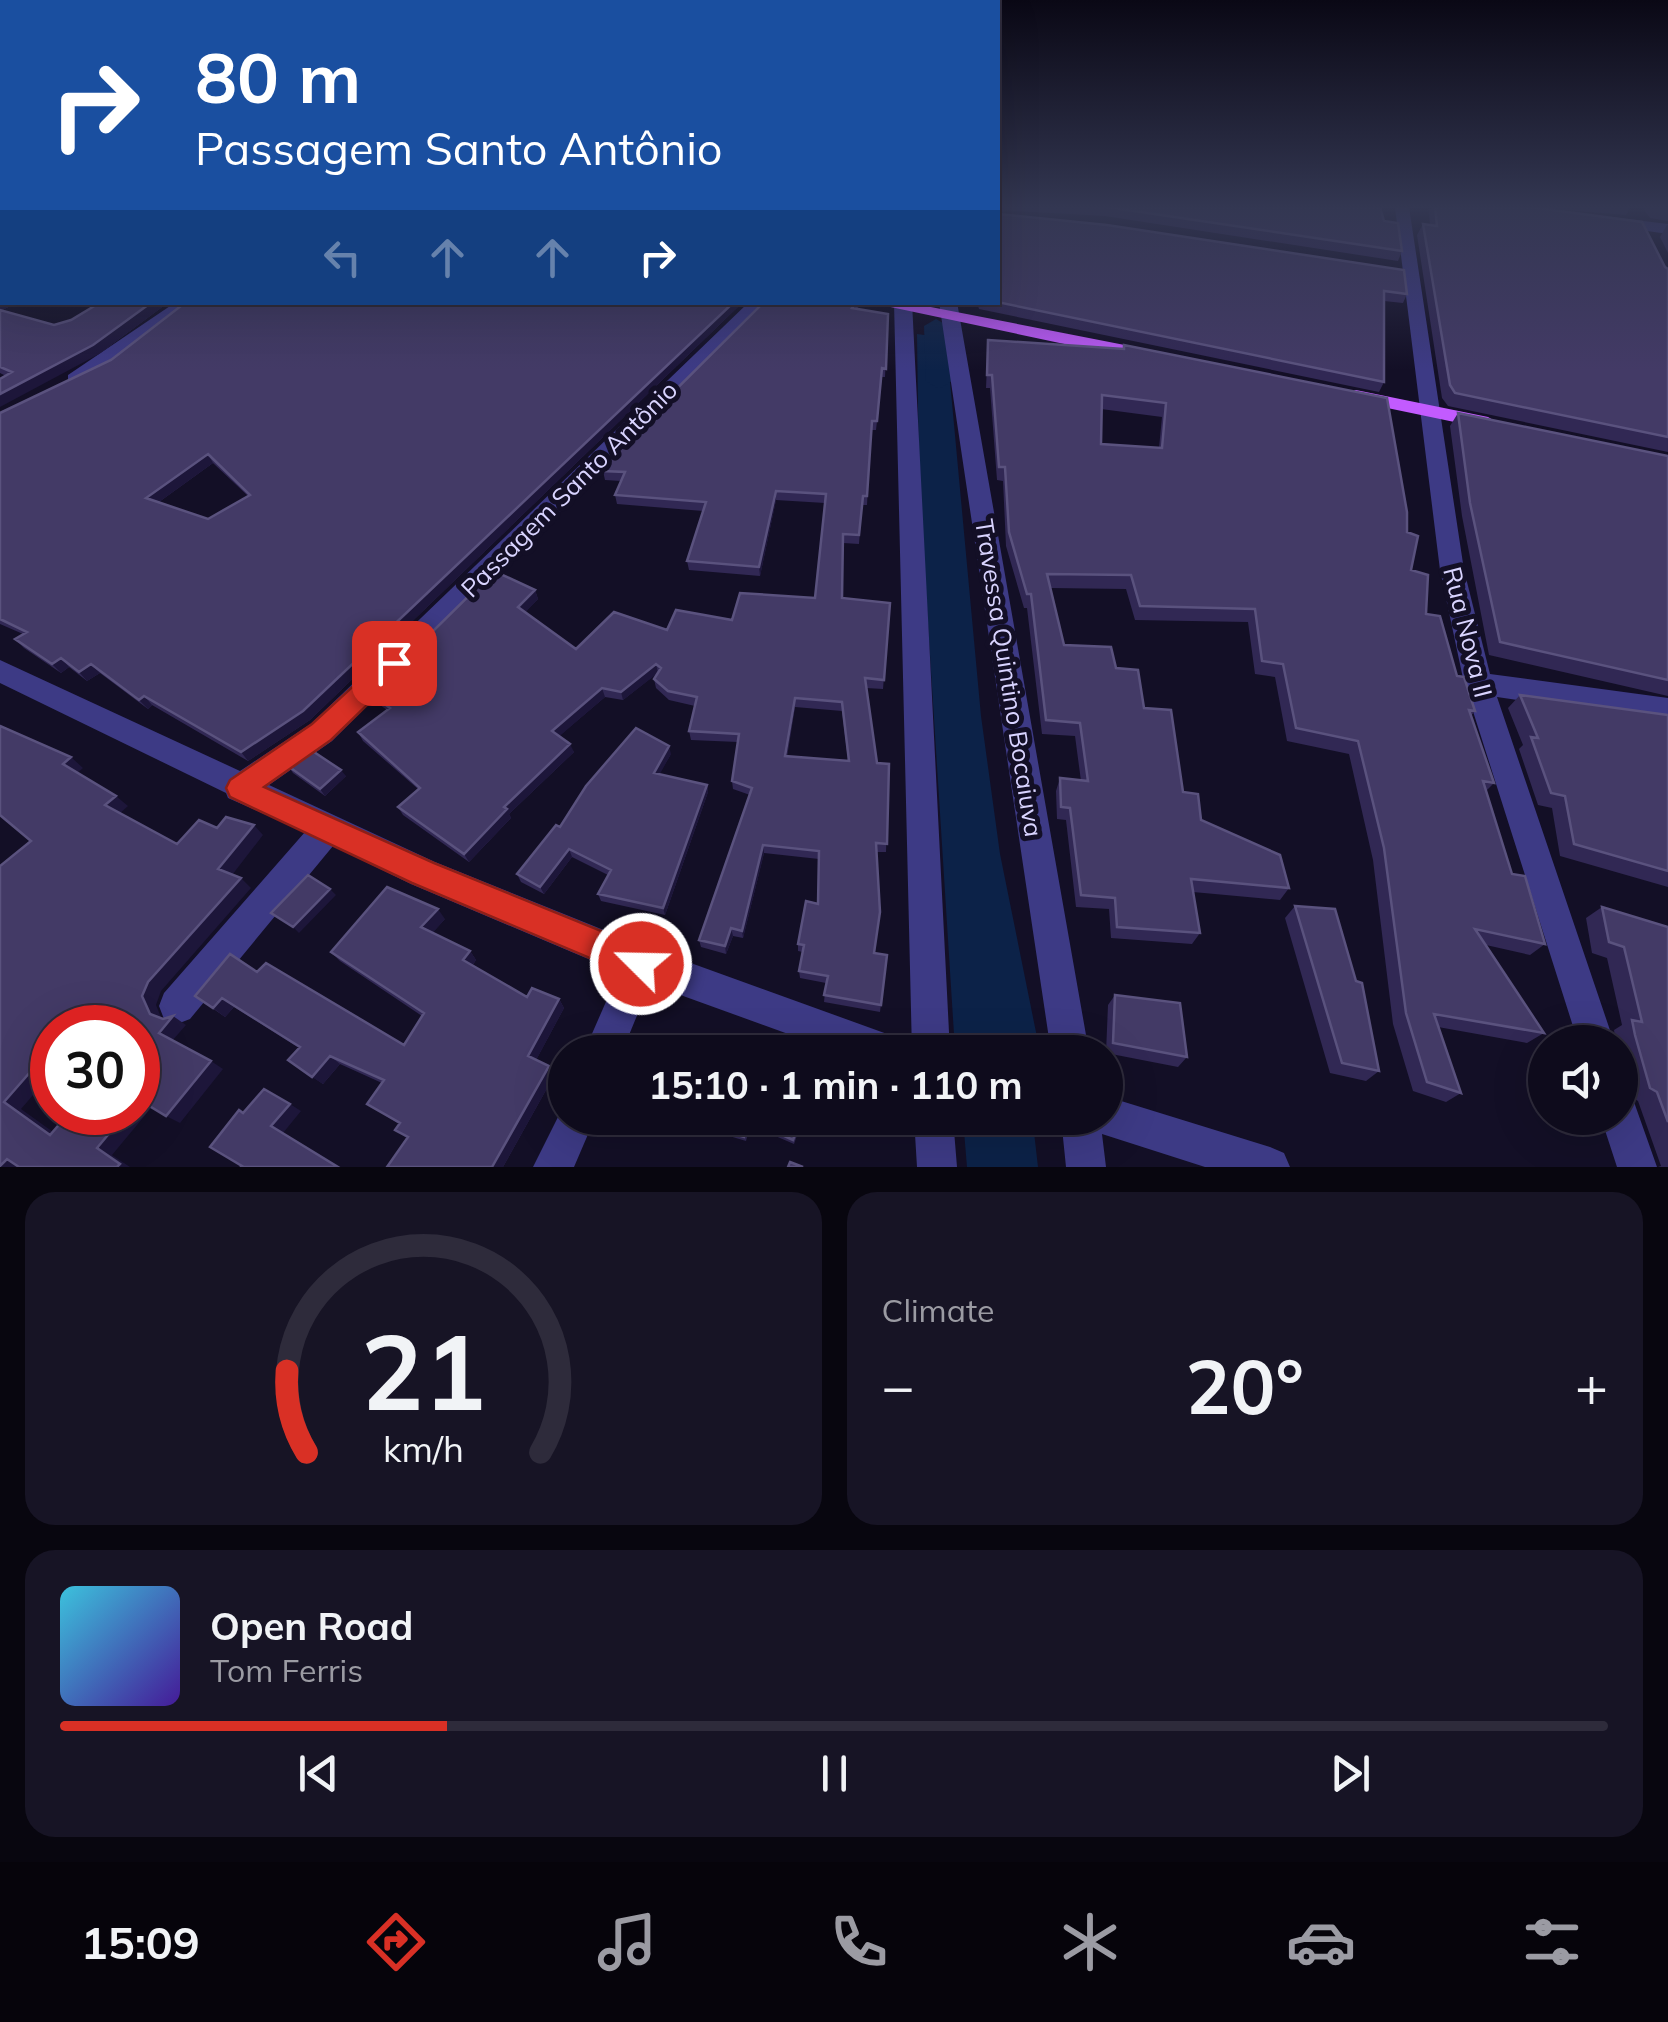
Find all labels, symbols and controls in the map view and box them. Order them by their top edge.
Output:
text: 80 m [195,33,361,121]
icon: right [30,40,160,170]
text: Passagem Santo Antônio [195,120,723,176]
icon: left [315,230,370,285]
icon: ahead [420,230,475,285]
icon: ahead [525,230,580,285]
icon: right [630,230,685,285]
street label: Passagem Santo Antônio [454,374,683,603]
street label: Travessa Quintino Bocaiuva [969,517,1050,839]
street label: Rua Nova II [1437,563,1500,700]
pin [352,621,437,706]
icon: arrive [367,636,422,691]
position arrow [589,912,693,1016]
speed limit sign: 30 [30,1005,160,1135]
map controls [1528,1025,1638,1135]
button: sound [1528,1025,1638,1135]
text: 15:10 · 1 min · 110 m [648,1061,1023,1109]
text: Climate [882,1290,994,1330]
text: 21 [361,1305,486,1436]
text: 20° [1186,1339,1304,1433]
text: − [882,1351,915,1420]
text: + [1575,1351,1608,1420]
text: km/h [383,1426,464,1471]
text: Open Road [210,1602,413,1650]
text: Tom Ferris [210,1650,363,1690]
icon: previous [291,1746,346,1801]
icon: pause [807,1746,862,1801]
icon: next [1323,1746,1378,1801]
icon: directions [361,1907,431,1977]
icon: music [592,1907,662,1977]
icon: phone [824,1907,894,1977]
icon: climate [1055,1907,1125,1977]
icon: car [1286,1907,1356,1977]
icon: filters [1517,1907,1587,1977]
text: 15:09 [81,1914,200,1970]

